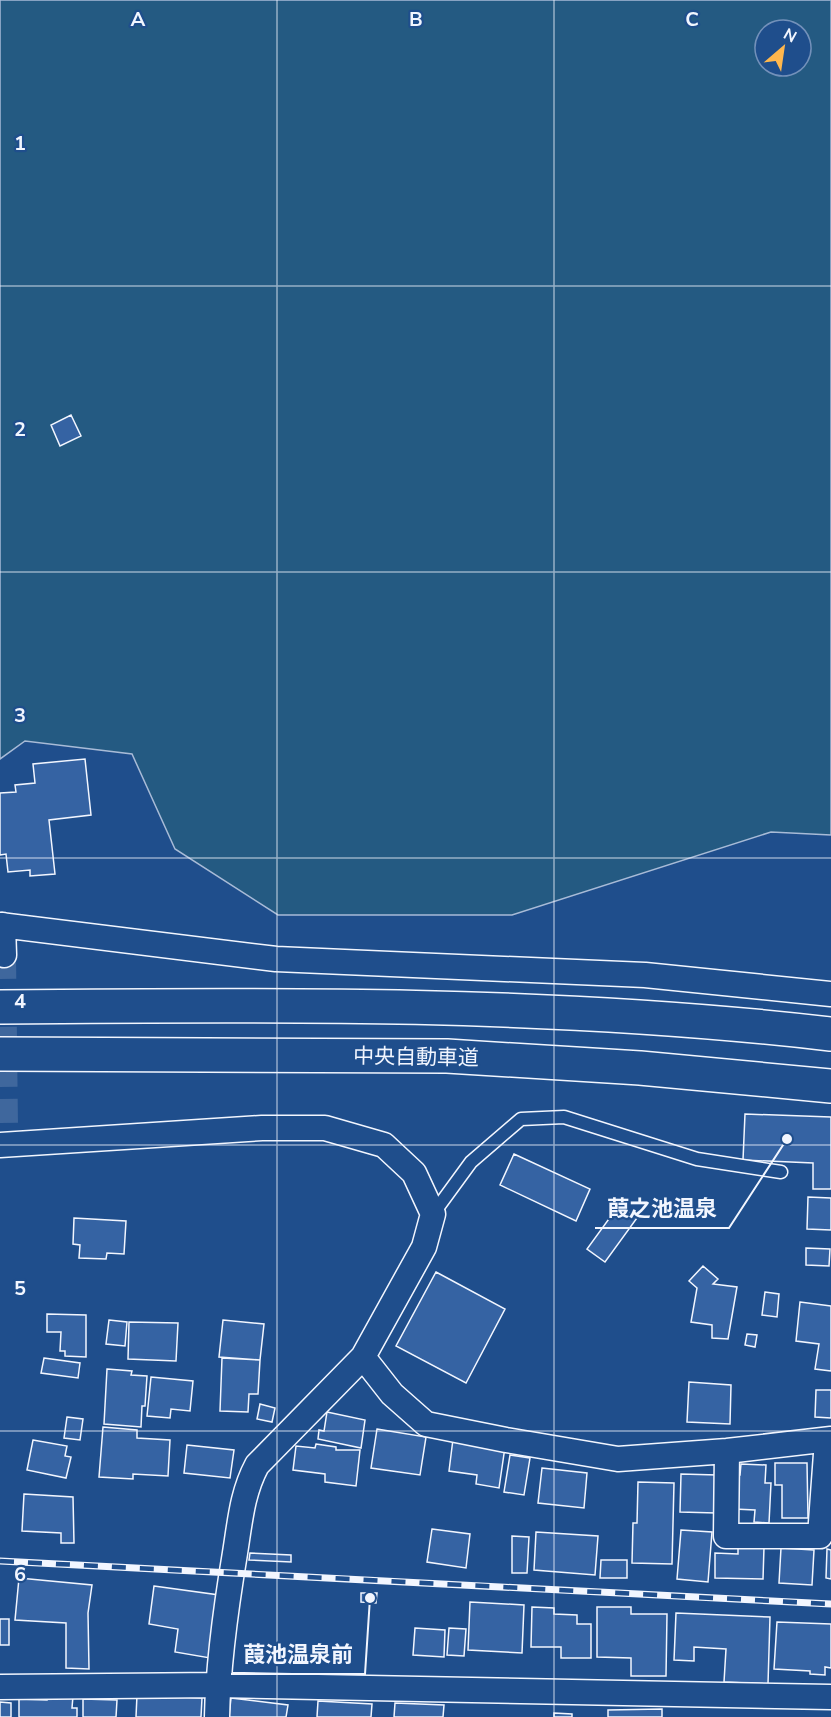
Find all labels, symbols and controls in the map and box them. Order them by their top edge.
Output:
text: A [131,6,146,33]
text: B [409,6,423,33]
text: C [685,6,699,33]
north arrow [753,18,813,78]
text: N [779,23,800,48]
text: 1 [14,130,26,157]
text: 2 [14,416,26,443]
text: 3 [14,702,26,729]
text: 4 [14,988,26,1015]
street label: 中央自動車道 [353,1042,479,1072]
callout: 葭之池温泉 [595,1188,729,1228]
text: 葭之池温泉 [607,1194,717,1224]
text: 5 [14,1275,26,1302]
text: 6 [14,1561,26,1588]
callout: 葭池温泉前 [231,1634,365,1674]
text: 葭池温泉前 [243,1640,353,1670]

